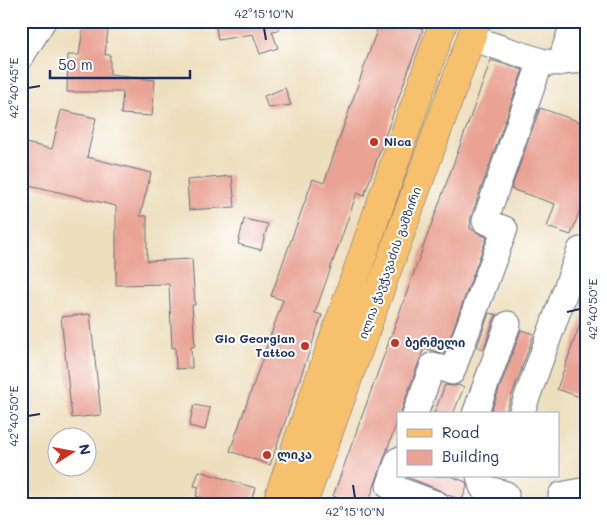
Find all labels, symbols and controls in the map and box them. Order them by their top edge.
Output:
text: 42°15'10"N [234,5,294,21]
scale bar [50,48,190,80]
text: 50 m [58,54,93,74]
text: 42°40'45"E [5,58,21,118]
place label: Nica [384,133,412,149]
marker: Nica [368,136,380,148]
street label: ილია ჭავჭავაძის გამზირი [354,184,425,341]
text: 42°40'50"E [584,278,600,339]
place label: Gio Georgian Tattoo [215,330,295,360]
place label: ბერმელი [405,334,465,351]
marker: ბერმელი [389,337,401,349]
marker: Gio Georgian Tattoo [299,340,311,352]
text: 42°40'50"E [5,385,21,446]
legend [397,412,560,478]
text: Road [442,422,479,442]
north arrow [48,428,98,478]
text: N [75,442,96,456]
place label: ლიკა [277,446,312,463]
text: Building [442,446,499,466]
marker: ლიკა [261,449,273,461]
text: 42°15'10"N [325,503,385,519]

